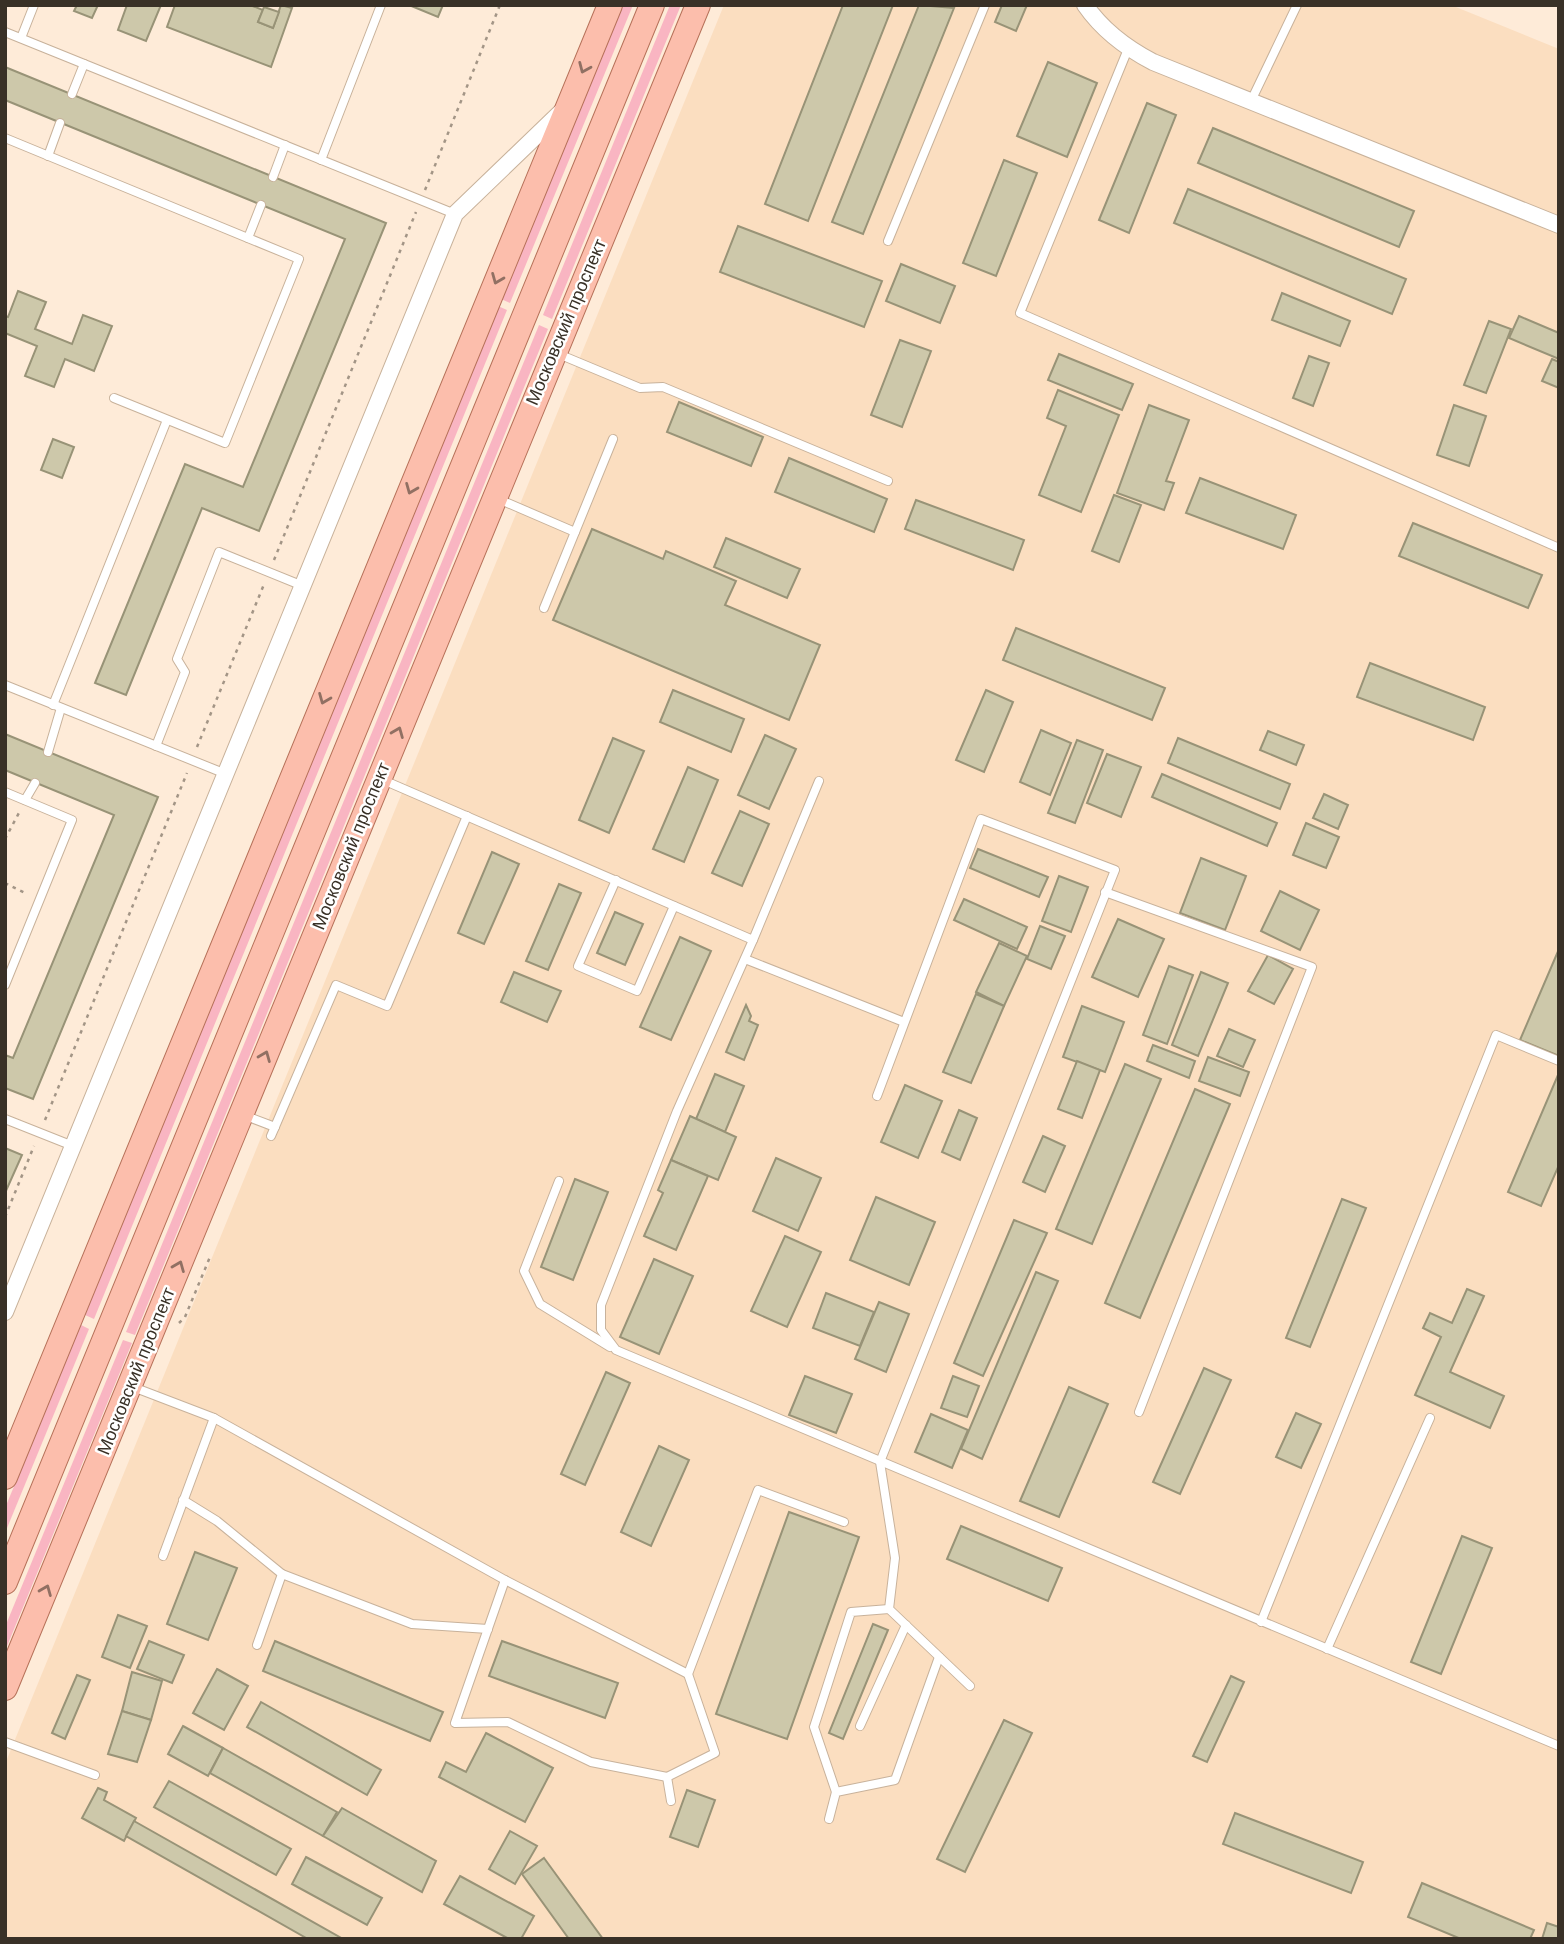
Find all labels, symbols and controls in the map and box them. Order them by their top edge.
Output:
one-way arrow [578,62,592,74]
street label: Московский проспект [522,236,610,408]
one-way arrow [491,271,505,284]
one-way arrow [405,482,419,494]
one-way arrow [318,692,332,705]
one-way arrow [389,726,403,738]
street label: Московский проспект [308,760,394,932]
one-way arrow [257,1050,271,1062]
one-way arrow [171,1261,185,1274]
street label: Московский проспект [93,1285,179,1457]
one-way arrow [37,1585,51,1597]

